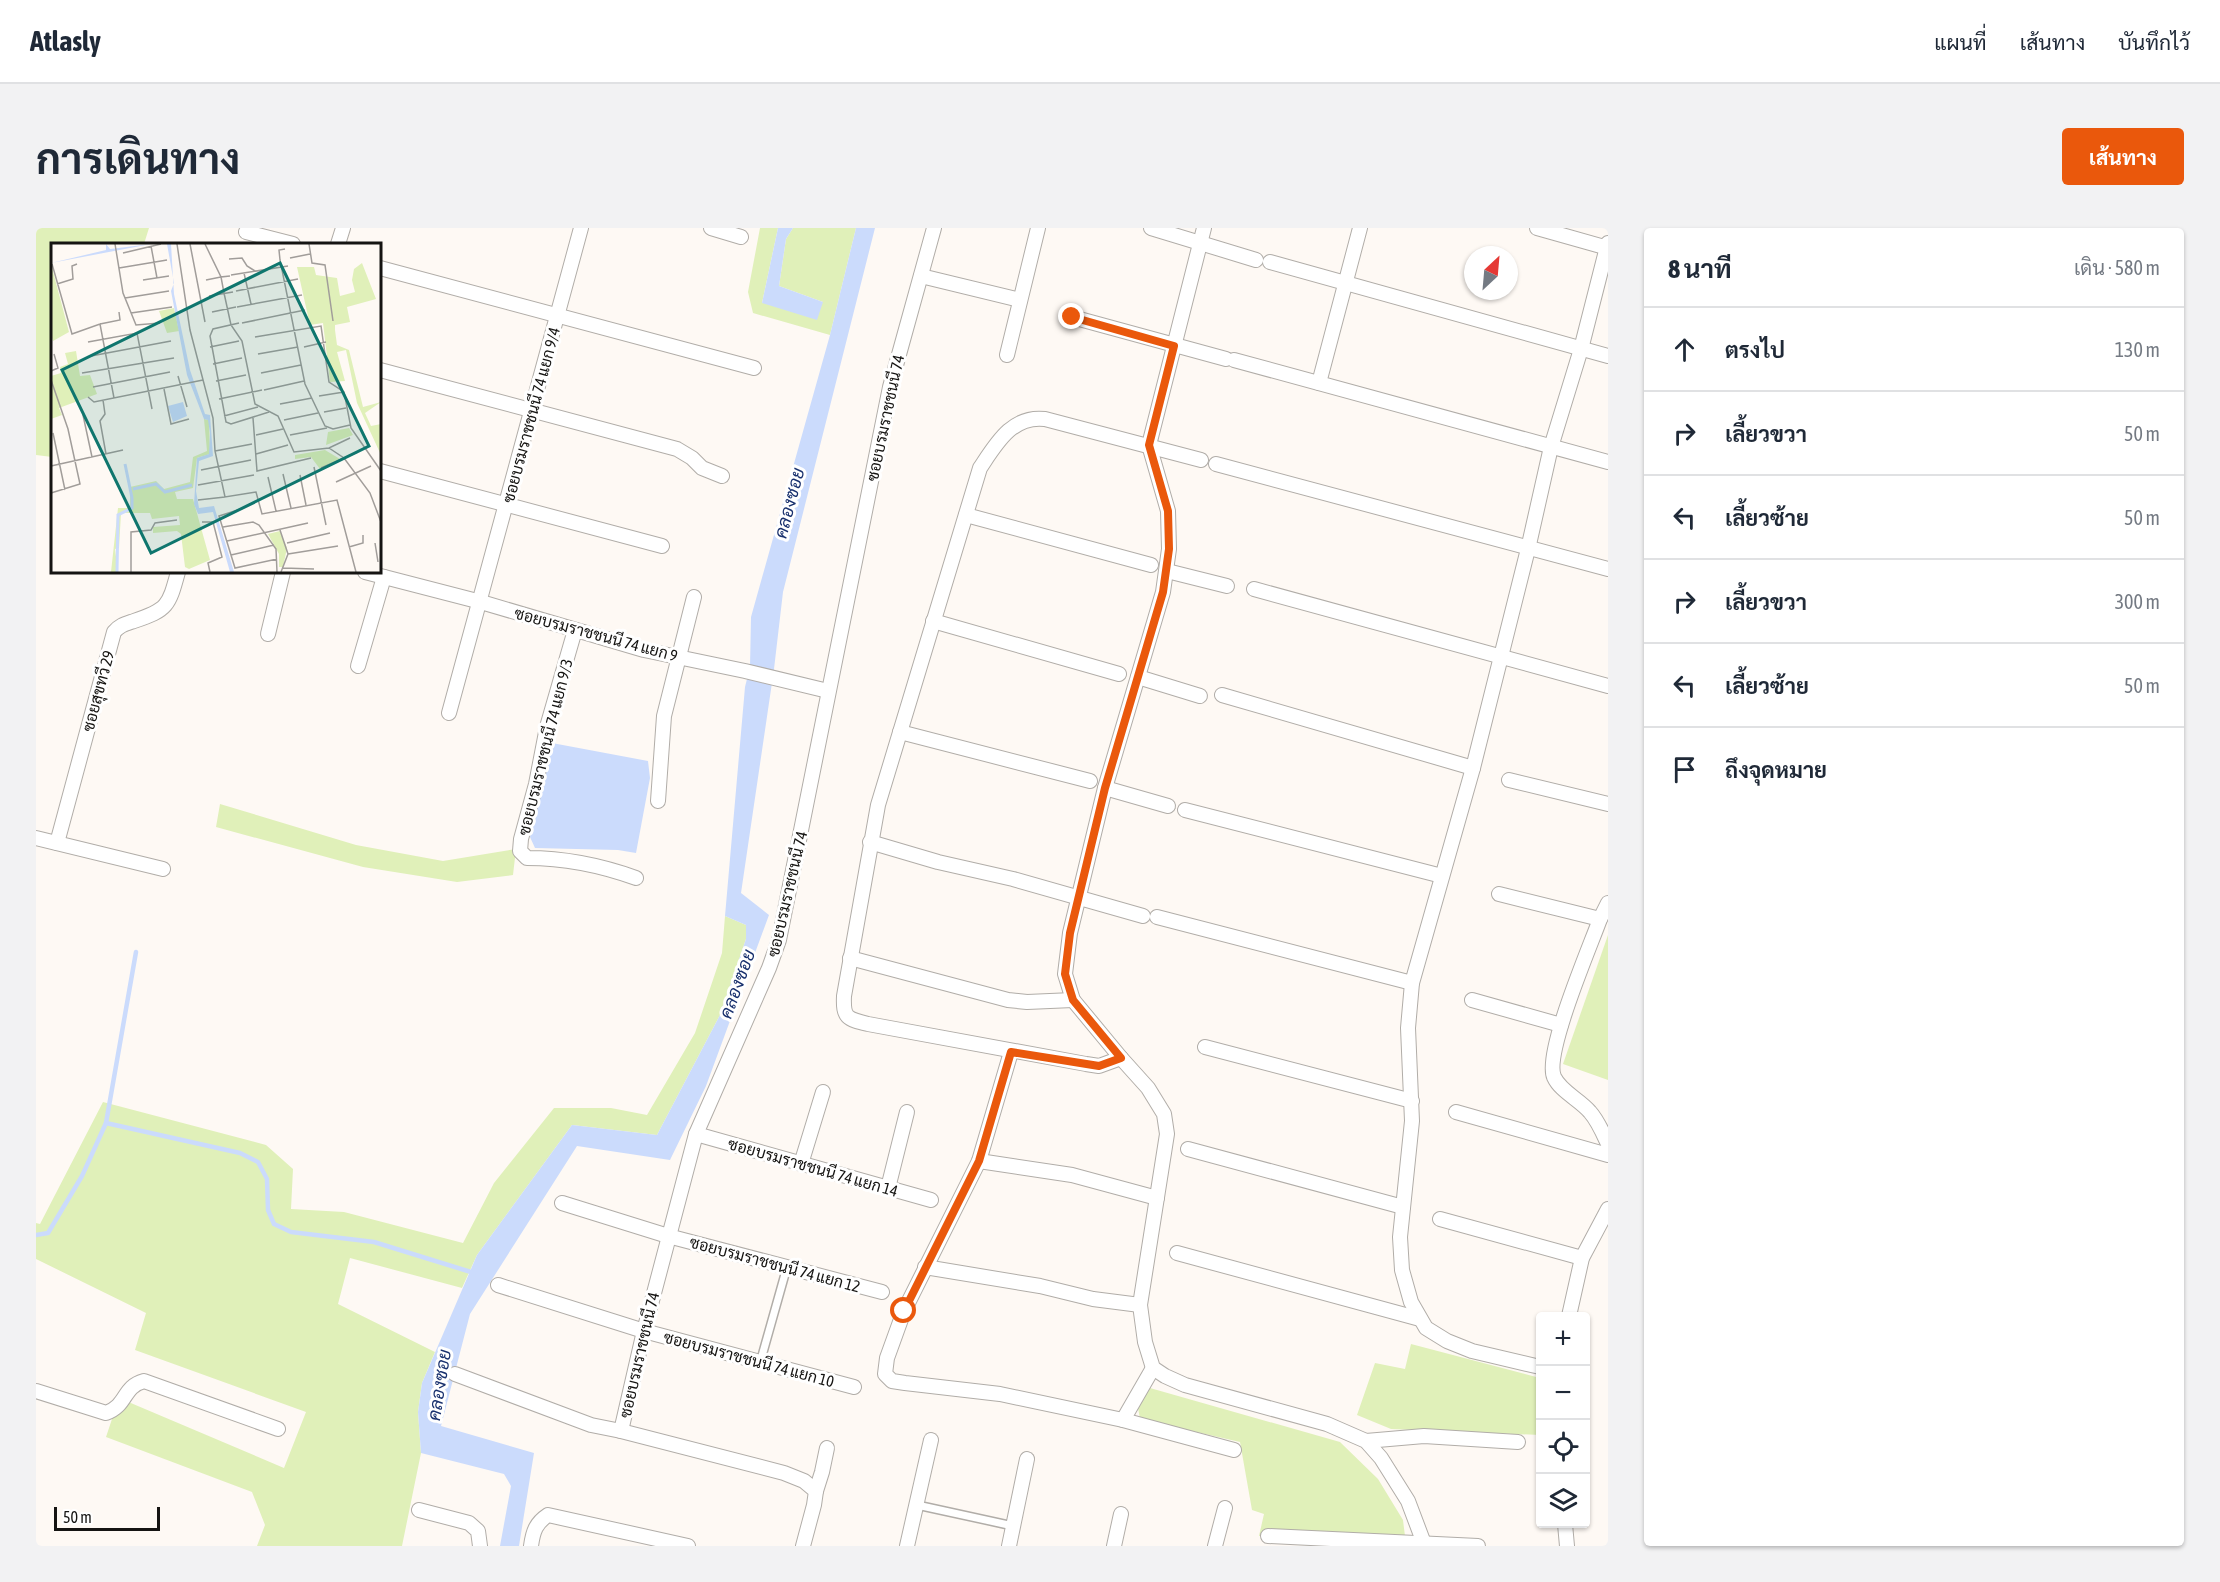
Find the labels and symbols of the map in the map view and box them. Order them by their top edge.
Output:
inset map [51,243,381,573]
north arrow [1464,246,1518,300]
route end [1058,303,1084,329]
street label: ซอยบรมราชชนนี 74 แยก 9/4 [497,325,563,505]
street label: ซอยบรมราชชนนี 74 [861,353,907,483]
water label: คลองซอย [770,466,808,540]
street label: ซอยบรมราชชนนี 74 แยก 9 [512,602,680,664]
street label: ซอยสุขทวี 29 [77,648,120,734]
street label: ซอยบรมราชชนนี 74 แยก 9/3 [512,656,576,837]
street label: ซอยบรมราชชนนี 74 [762,829,810,959]
water label: คลองซอย [715,947,759,1021]
street label: ซอยบรมราชชนนี 74 แยก 14 [726,1132,901,1200]
street label: ซอยบรมราชชนนี 74 แยก 12 [688,1231,863,1295]
street label: ซอยบรมราชชนนี 74 [614,1290,662,1420]
route start [890,1297,916,1323]
street label: ซอยบรมราชชนนี 74 แยก 10 [662,1326,837,1390]
water label: คลองซอย [423,1348,455,1422]
scale bar [54,1504,160,1532]

